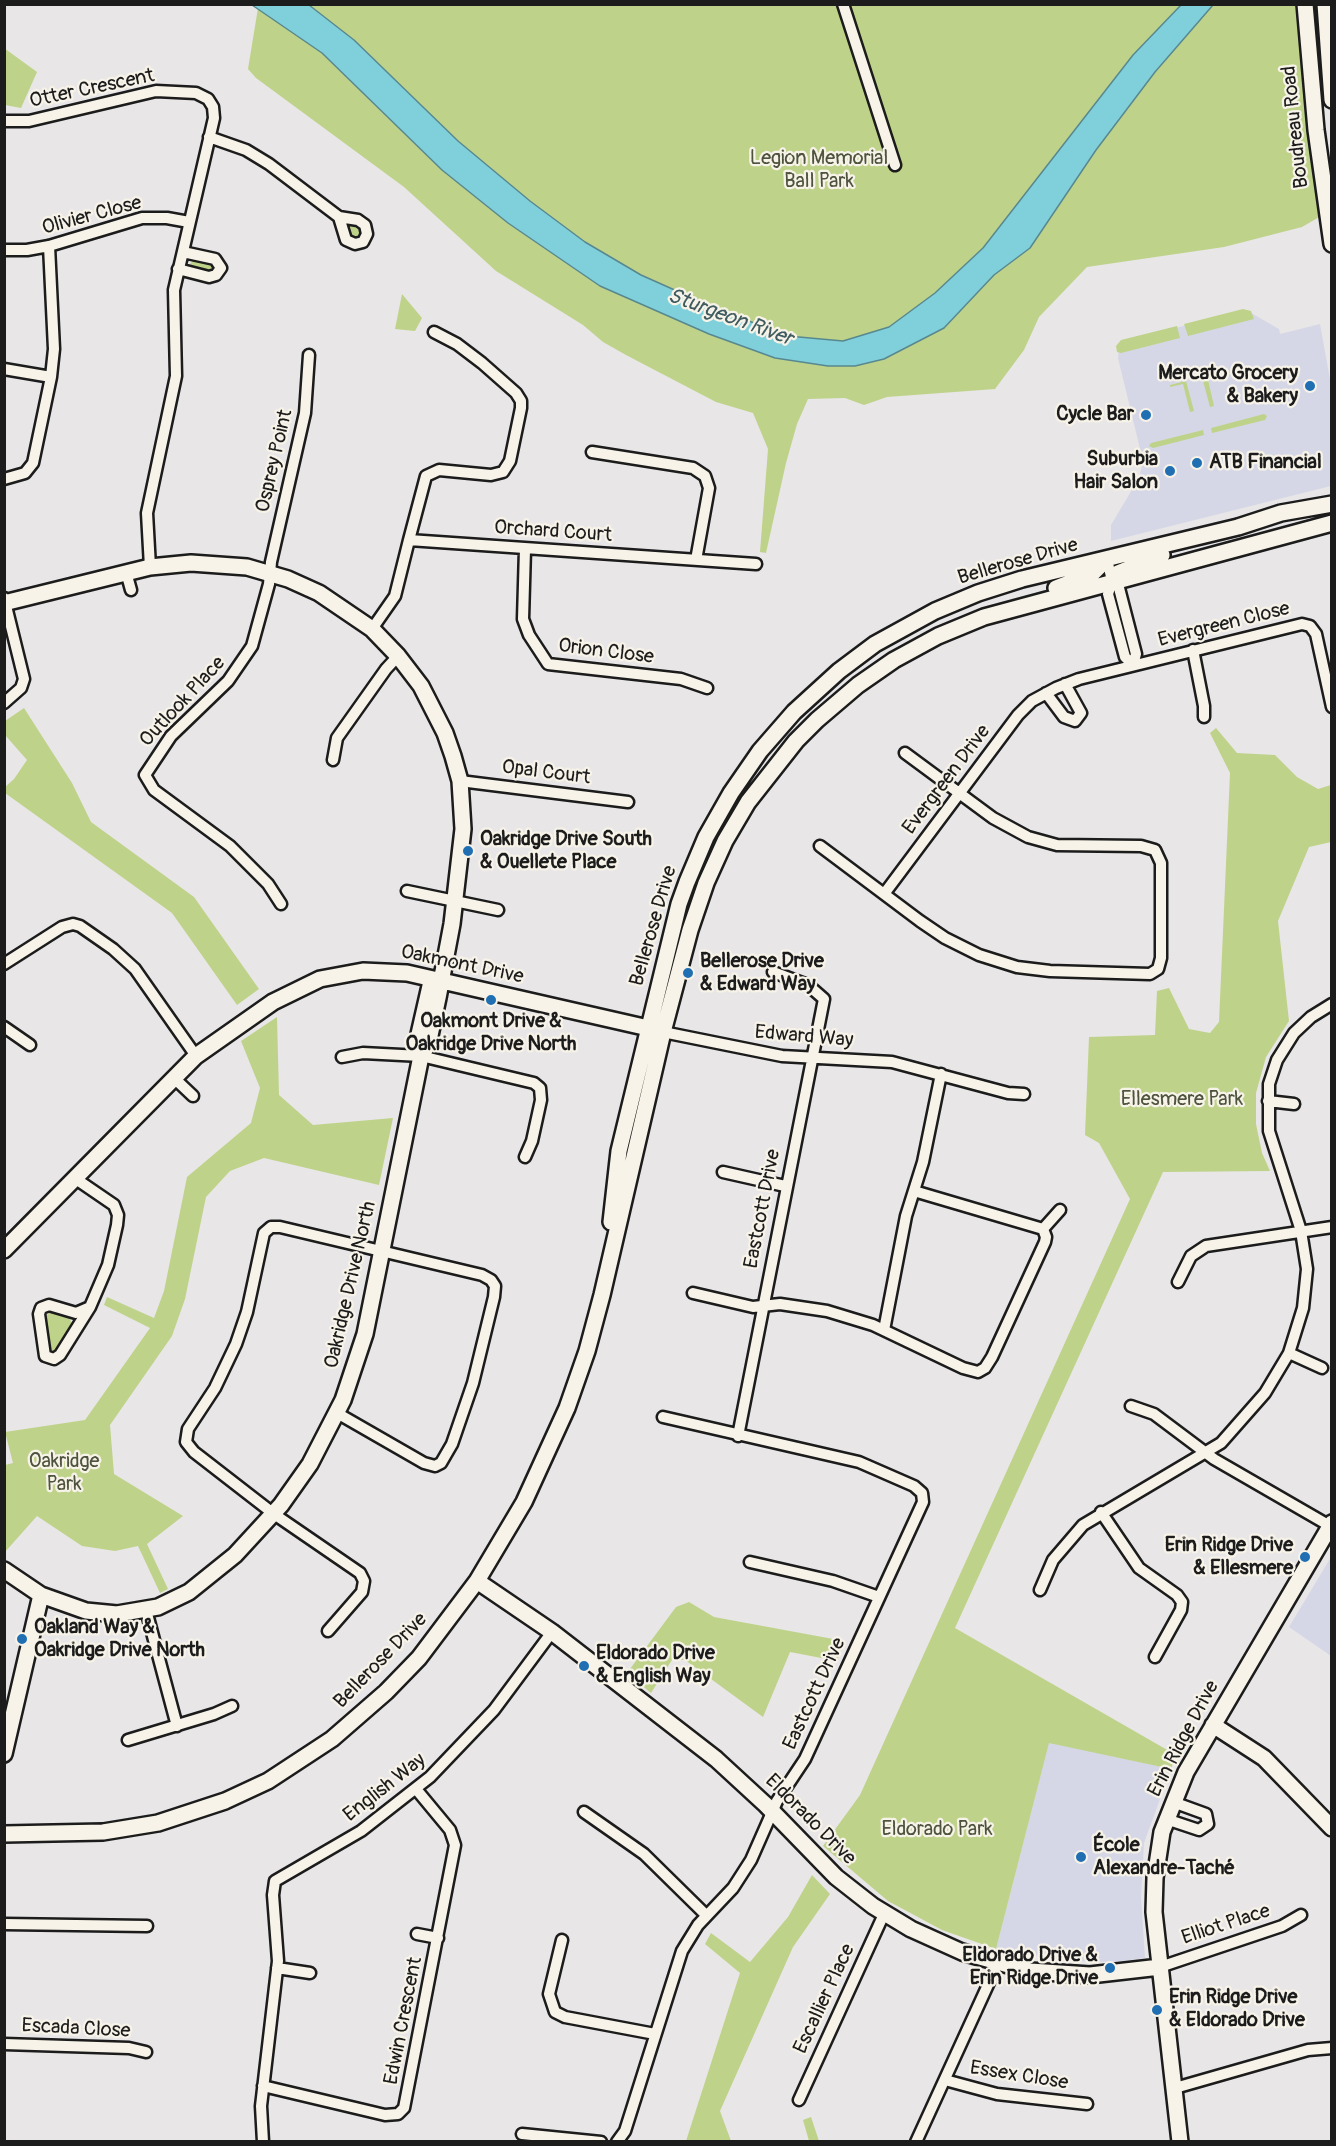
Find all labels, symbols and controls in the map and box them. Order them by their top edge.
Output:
street label: Otter Crescent [27,64,157,114]
street label: Boudreau Road [1278,64,1314,190]
park label: Legion Memorial Ball Park [750,147,888,194]
street label: Olivier Close [40,191,144,241]
water label: Sturgeon River [664,284,796,352]
place label: Mercato Grocery & Bakery [1158,362,1298,409]
marker: Mercato Grocery & Bakery [1303,379,1317,393]
place label: Cycle Bar [1056,403,1134,427]
street label: Osprey Point [252,407,298,515]
marker: Cycle Bar [1139,408,1153,422]
place label: Suburbia Hair Salon [1073,448,1158,495]
place label: ATB Financial [1209,451,1322,475]
marker: ATB Financial [1190,456,1204,470]
marker: Suburbia Hair Salon [1163,464,1177,478]
street label: Orchard Court [493,516,613,548]
street label: Bellerose Drive [955,533,1081,591]
street label: Evergreen Close [1156,597,1292,653]
street label: Orion Close [557,634,655,670]
street label: Outlook Place [135,652,231,752]
street label: Evergreen Drive [898,721,996,839]
street label: Opal Court [500,756,592,790]
place label: Oakridge Drive South & Ouellete Place [480,828,652,875]
marker: Oakridge Drive South & Ouellete Place [461,844,475,858]
street label: Bellerose Drive [625,863,683,989]
street label: Oakmont Drive [398,940,526,990]
place label: Bellerose Drive & Edward Way [700,950,824,997]
marker: Bellerose Drive & Edward Way [681,966,695,980]
marker: Oakmont Drive & Oakridge Drive North [484,993,498,1007]
place label: Oakmont Drive & Oakridge Drive North [406,1010,576,1057]
street label: Edward Way [754,1021,854,1053]
park label: Ellesmere Park [1121,1088,1243,1112]
street label: Eastcott Drive [740,1147,786,1271]
street label: Oakridge Drive North [320,1199,382,1371]
park label: Oakridge Park [29,1450,99,1497]
place label: Erin Ridge Drive & Ellesmere [1165,1534,1293,1581]
marker: Erin Ridge Drive & Ellesmere [1298,1550,1312,1564]
street label: Bellerose Drive [329,1608,433,1714]
place label: Oakland Way & Oakridge Drive North [34,1616,205,1663]
marker: Oakland Way & Oakridge Drive North [15,1632,29,1646]
street label: Eastcott Drive [779,1634,851,1754]
place label: Eldorado Drive & English Way [596,1642,715,1689]
marker: Eldorado Drive & English Way [577,1659,591,1673]
street label: Erin Ridge Drive [1143,1677,1225,1801]
street label: English Way [339,1748,431,1828]
street label: Eldorado Drive [759,1769,861,1871]
park label: Eldorado Park [881,1818,993,1842]
place label: École Alexandre-Taché [1093,1834,1235,1881]
marker: École Alexandre-Taché [1074,1850,1088,1864]
street label: Elliot Place [1179,1899,1273,1951]
street label: Escallier Place [789,1940,861,2058]
place label: Eldorado Drive & Erin Ridge Drive [962,1944,1098,1991]
street label: Edwin Crescent [380,1955,428,2087]
marker: Eldorado Drive & Erin Ridge Drive [1103,1961,1117,1975]
place label: Erin Ridge Drive & Eldorado Drive [1169,1986,1305,2033]
marker: Erin Ridge Drive & Eldorado Drive [1150,2003,1164,2017]
street label: Escada Close [21,2014,131,2044]
street label: Essex Close [968,2056,1070,2096]

